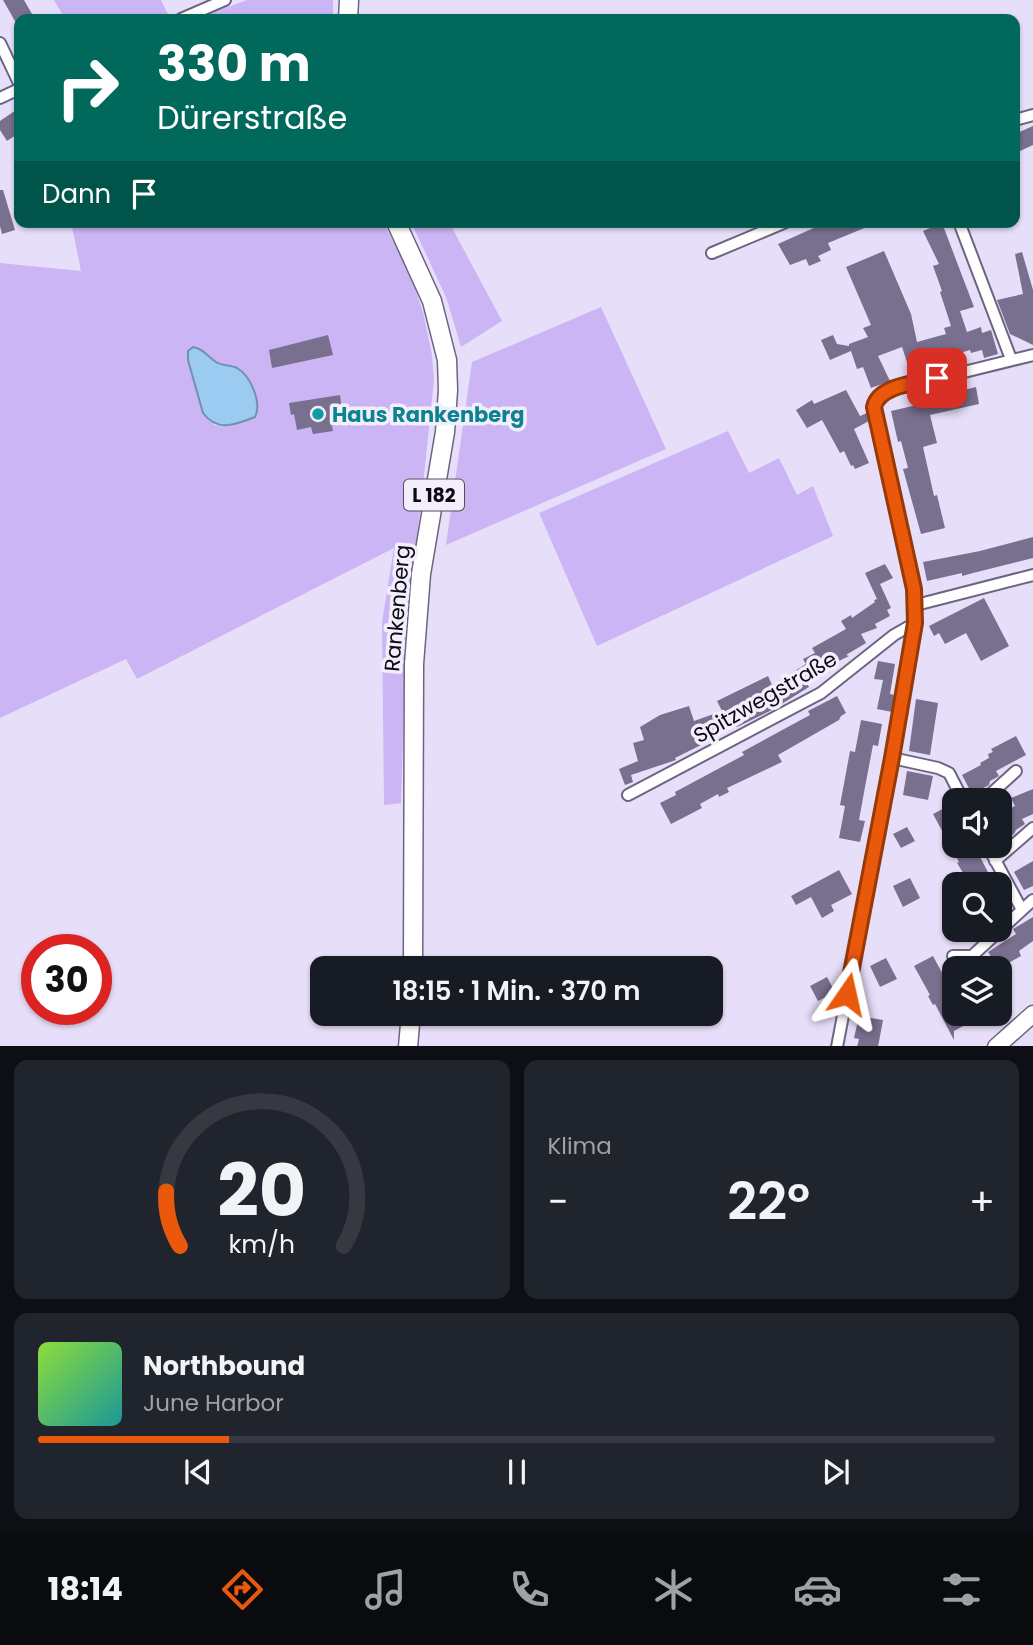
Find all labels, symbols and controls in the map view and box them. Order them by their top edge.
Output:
text: 330 m [157,30,311,98]
icon: right [42,42,133,133]
text: Dürerstraße [157,95,347,140]
icon: arrive [125,175,163,213]
text: Dann [42,176,111,212]
pin [907,348,967,408]
icon: arrive [918,359,956,397]
place label: Haus Rankenberg [332,400,525,429]
marker: Haus Rankenberg [310,406,326,422]
road number: L 182 [404,480,464,510]
street label: Rankenberg [377,544,417,672]
street label: Spitzwegstraße [688,644,842,750]
map controls [942,788,1012,1026]
button: sound [942,788,1012,858]
button: search [942,872,1012,942]
speed limit sign: 30 [21,934,112,1025]
button: layers [942,956,1012,1026]
position arrow [810,957,884,1031]
text: 18:15 · 1 Min. · 370 m [392,973,641,1009]
text: Klima [548,1130,612,1162]
text: 20 [217,1140,306,1241]
text: 22° [727,1165,810,1238]
text: − [548,1175,568,1228]
text: + [969,1175,995,1228]
text: km/h [228,1226,295,1261]
text: Northbound [143,1348,305,1384]
text: June Harbor [143,1387,284,1419]
icon: previous [179,1453,217,1491]
icon: pause [498,1453,536,1491]
icon: next [817,1453,855,1491]
icon: directions [218,1565,267,1614]
icon: music [361,1565,410,1614]
icon: phone [505,1565,554,1614]
icon: climate [649,1565,698,1614]
icon: car [793,1565,842,1614]
icon: filters [937,1565,986,1614]
text: 18:14 [47,1566,123,1611]

